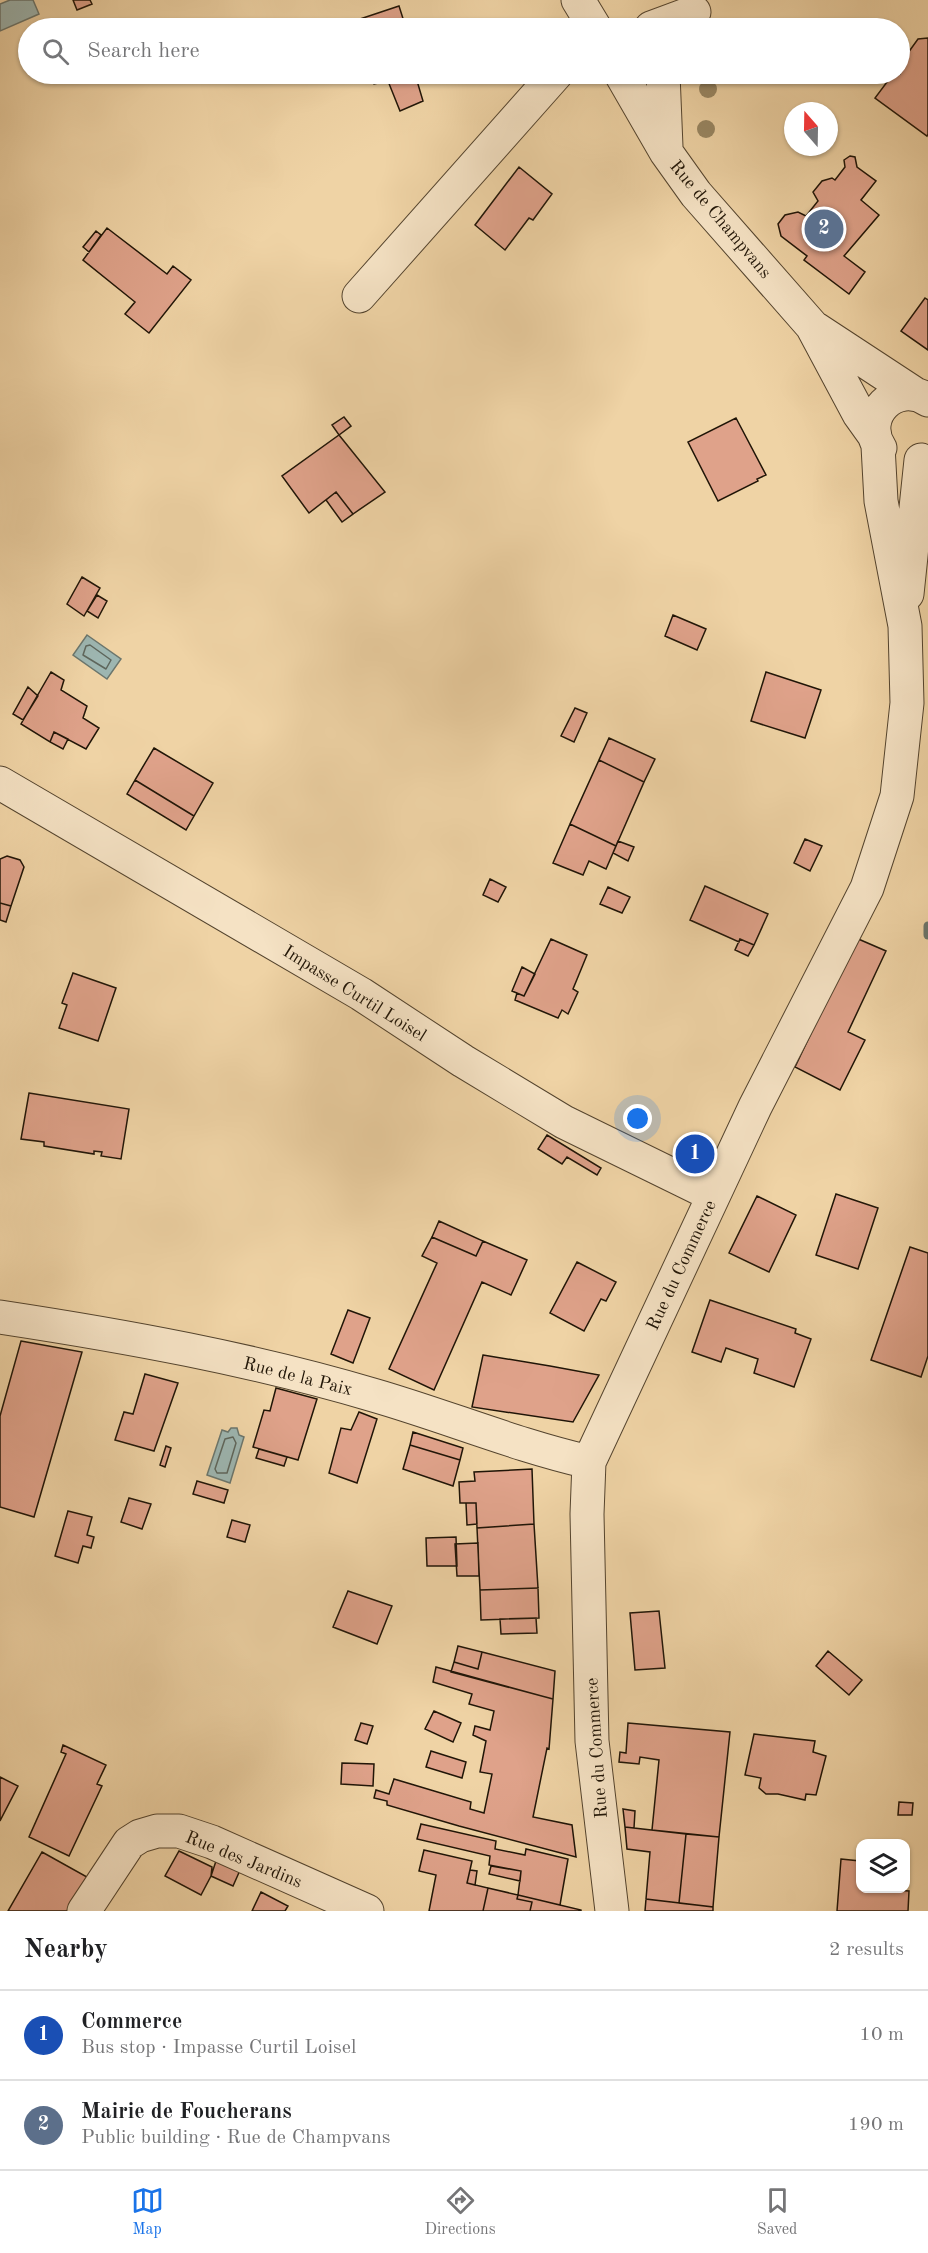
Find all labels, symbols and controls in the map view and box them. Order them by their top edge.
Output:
search box [18,18,910,84]
icon: search [39,35,72,68]
text: Search here [87,40,200,62]
north arrow [784,102,838,156]
street label: Rue de Champvans [666,157,775,282]
pin: 2 [804,206,844,252]
street label: Impasse Curtil Loisel [280,942,430,1045]
your location [623,1104,652,1133]
pin: 1 [676,1132,714,1176]
street label: Rue du Commerce [644,1198,720,1333]
street label: Rue de la Paix [241,1355,354,1399]
street label: Rue du Commerce [583,1677,611,1819]
street label: Rue des Jardins [183,1828,305,1892]
map controls [856,1839,910,1893]
button: layers [856,1839,910,1893]
text: Nearby [24,1937,108,1963]
text: 2 results [829,1940,904,1960]
text: Commerce [81,2011,182,2033]
text: 1 [38,2025,49,2045]
text: 10 m [859,2025,904,2045]
text: Bus stop · Impasse Curtil Loisel [81,2038,356,2058]
text: Mairie de Foucherans [81,2101,292,2123]
text: 2 [38,2115,49,2135]
text: 190 m [848,2115,904,2135]
text: Public building · Rue de Champvans [81,2128,391,2148]
tab: Map [131,2184,164,2240]
tab: Directions [425,2184,496,2240]
tab: Saved [757,2184,797,2240]

